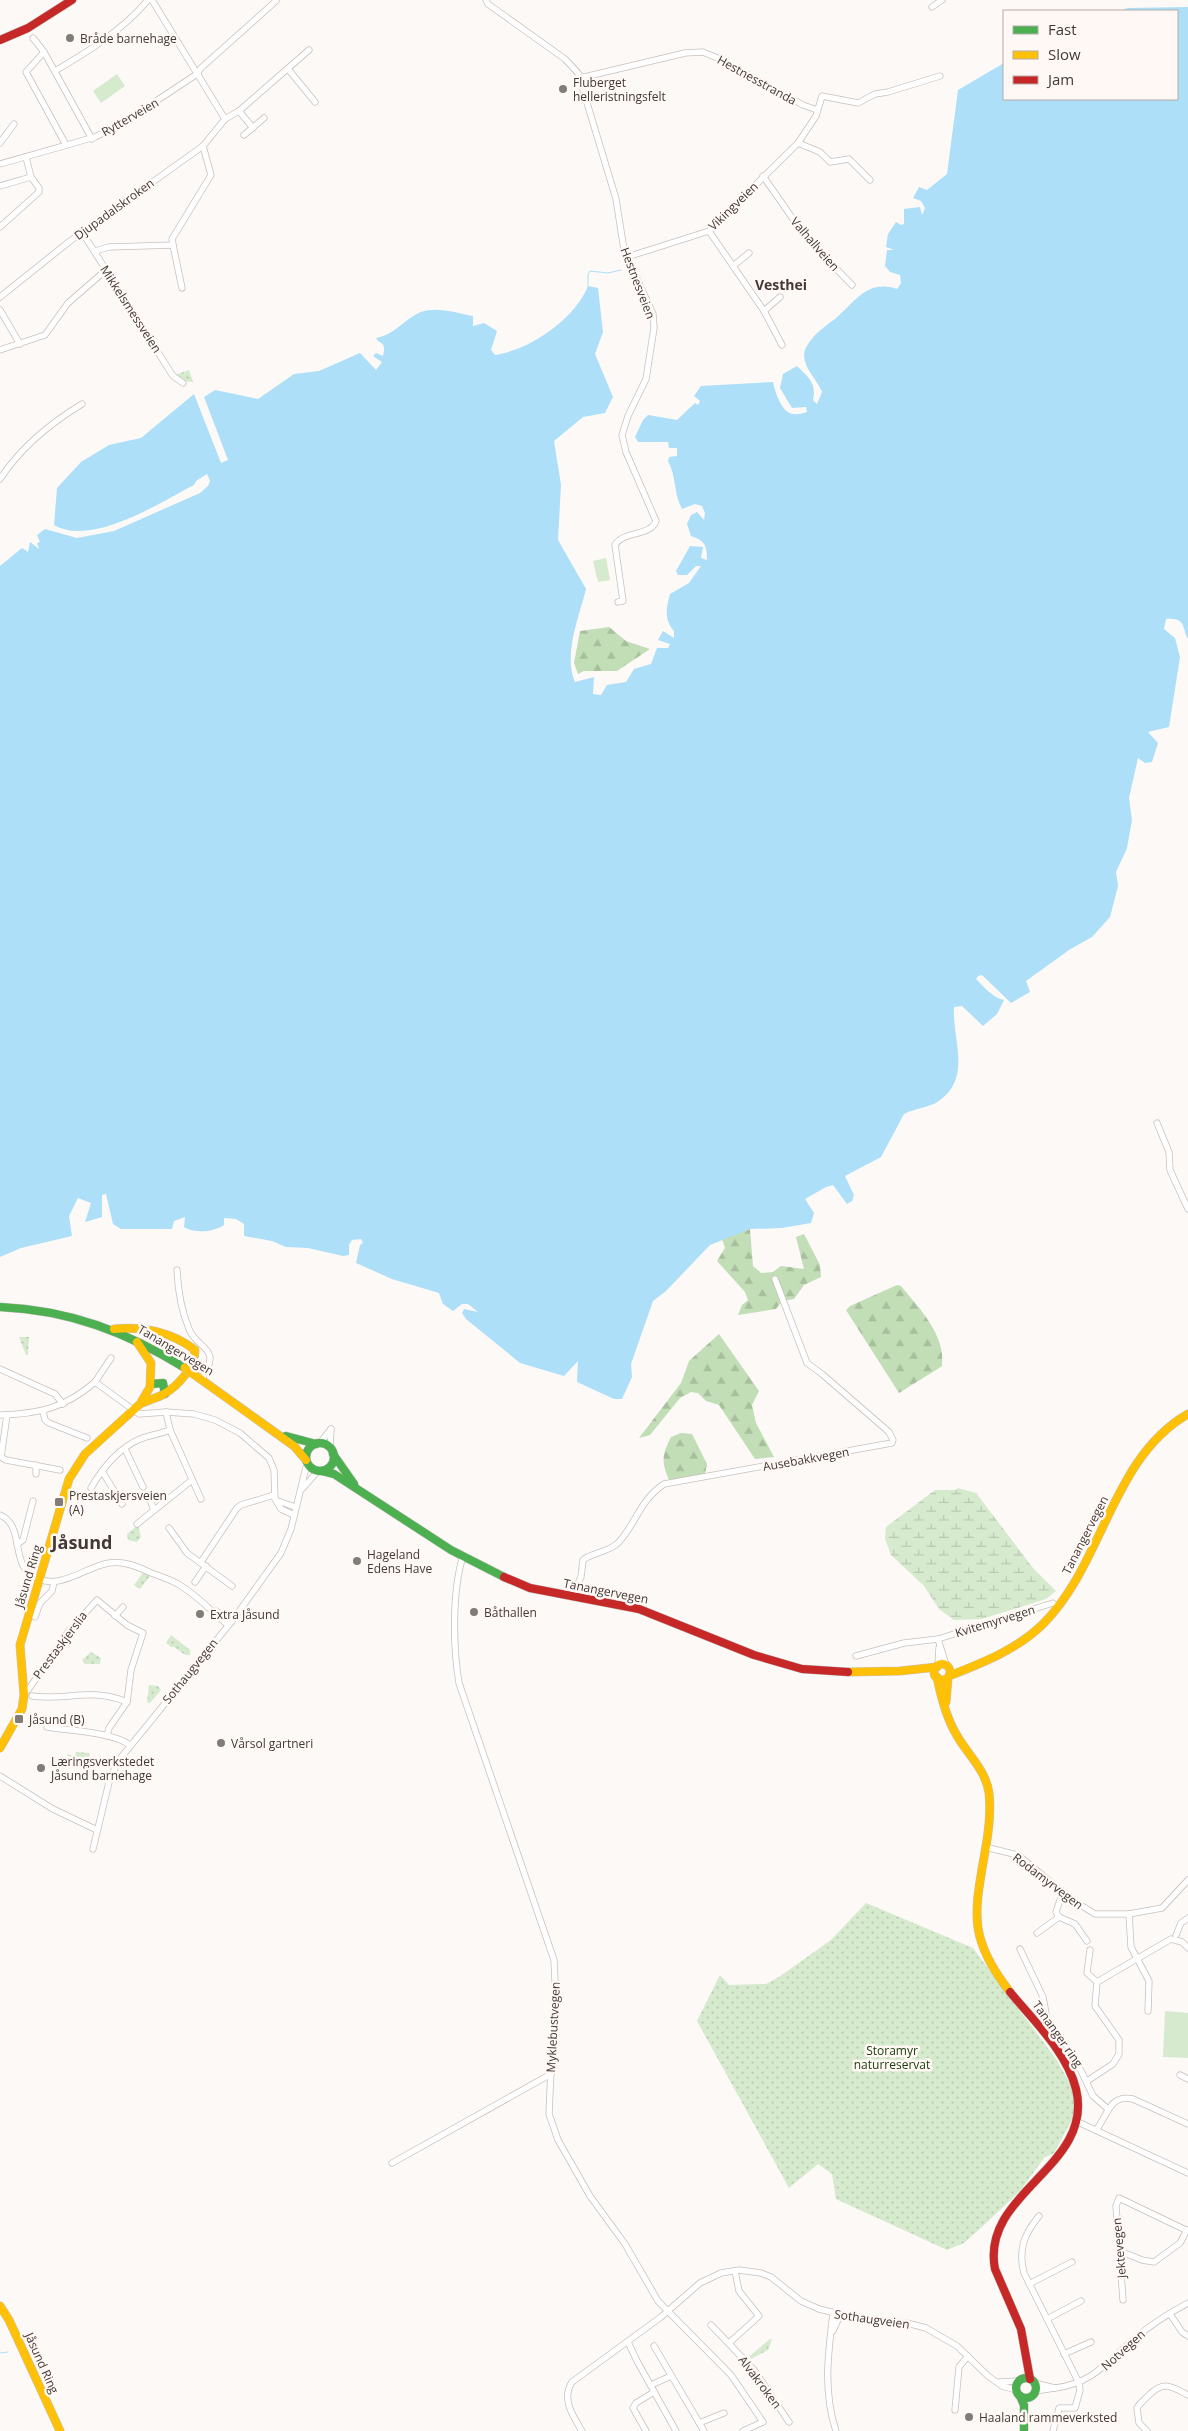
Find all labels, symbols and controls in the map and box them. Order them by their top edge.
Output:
legend [1003,10,1178,100]
text: Fast [1048,19,1077,39]
place label: Bråde barnehage [80,30,177,47]
marker: Bråde barnehage [64,32,76,44]
text: Slow [1048,44,1081,64]
street label: Hestnesstranda [714,51,800,109]
text: Jam [1046,69,1074,89]
place label: Fluberget helleristningsfelt [573,74,666,105]
marker: Fluberget helleristningsfelt [557,83,569,95]
street label: Rytterveien [98,94,162,140]
street label: Djupadalskroken [71,174,157,244]
street label: Vikingveien [704,178,762,234]
street label: Valhallveien [787,213,843,275]
street label: Hestnesveien [617,245,659,321]
street label: Mikkelsmessveien [96,262,166,356]
district label: Vesthei [755,275,807,294]
street label: Tanangervegen [135,1321,217,1379]
street label: Ausebakkvegen [762,1443,850,1475]
place label: Prestaskjersveien (A) [69,1487,167,1518]
street label: Tanangervegen [1058,1493,1112,1577]
marker: Prestaskjersveien (A) [53,1496,65,1508]
district label: Jåsund [50,1530,112,1554]
street label: Jåsund Ring [10,1542,46,1611]
place label: Hageland Edens Have [367,1546,432,1577]
marker: Hageland Edens Have [351,1555,363,1567]
street label: Tanangervegen [562,1574,650,1608]
street label: Kvitemyrvegen [953,1601,1037,1641]
place label: Båthallen [484,1604,537,1621]
place label: Extra Jåsund [210,1606,280,1623]
marker: Båthallen [468,1606,480,1618]
street label: Prestaskjerslia [29,1608,91,1682]
marker: Extra Jåsund [194,1608,206,1620]
street label: Sothaugvegen [158,1635,222,1707]
place label: Jåsund (B) [28,1711,85,1728]
marker: Jåsund (B) [13,1713,25,1725]
place label: Vårsol gartneri [231,1735,313,1752]
marker: Vårsol gartneri [215,1737,227,1749]
place label: Læringsverkstedet Jåsund barnehage [50,1753,154,1784]
marker: Læringsverkstedet Jåsund barnehage [35,1762,47,1774]
street label: Rodamyrvegen [1009,1849,1087,1913]
street label: Myklebustvegen [542,1981,564,2073]
street label: Tananger ring [1029,1997,1088,2071]
park label: Storamyr naturreservat [854,2042,930,2073]
street label: Jektevegen [1108,2217,1130,2280]
street label: Sothaugveien [833,2305,911,2333]
street label: Notvegen [1097,2326,1149,2374]
street label: Jåsund Ring [21,2329,63,2397]
street label: Alvakroken [735,2352,785,2412]
place label: Haaland rammeverksted [979,2409,1117,2426]
marker: Haaland rammeverksted [963,2411,975,2423]

